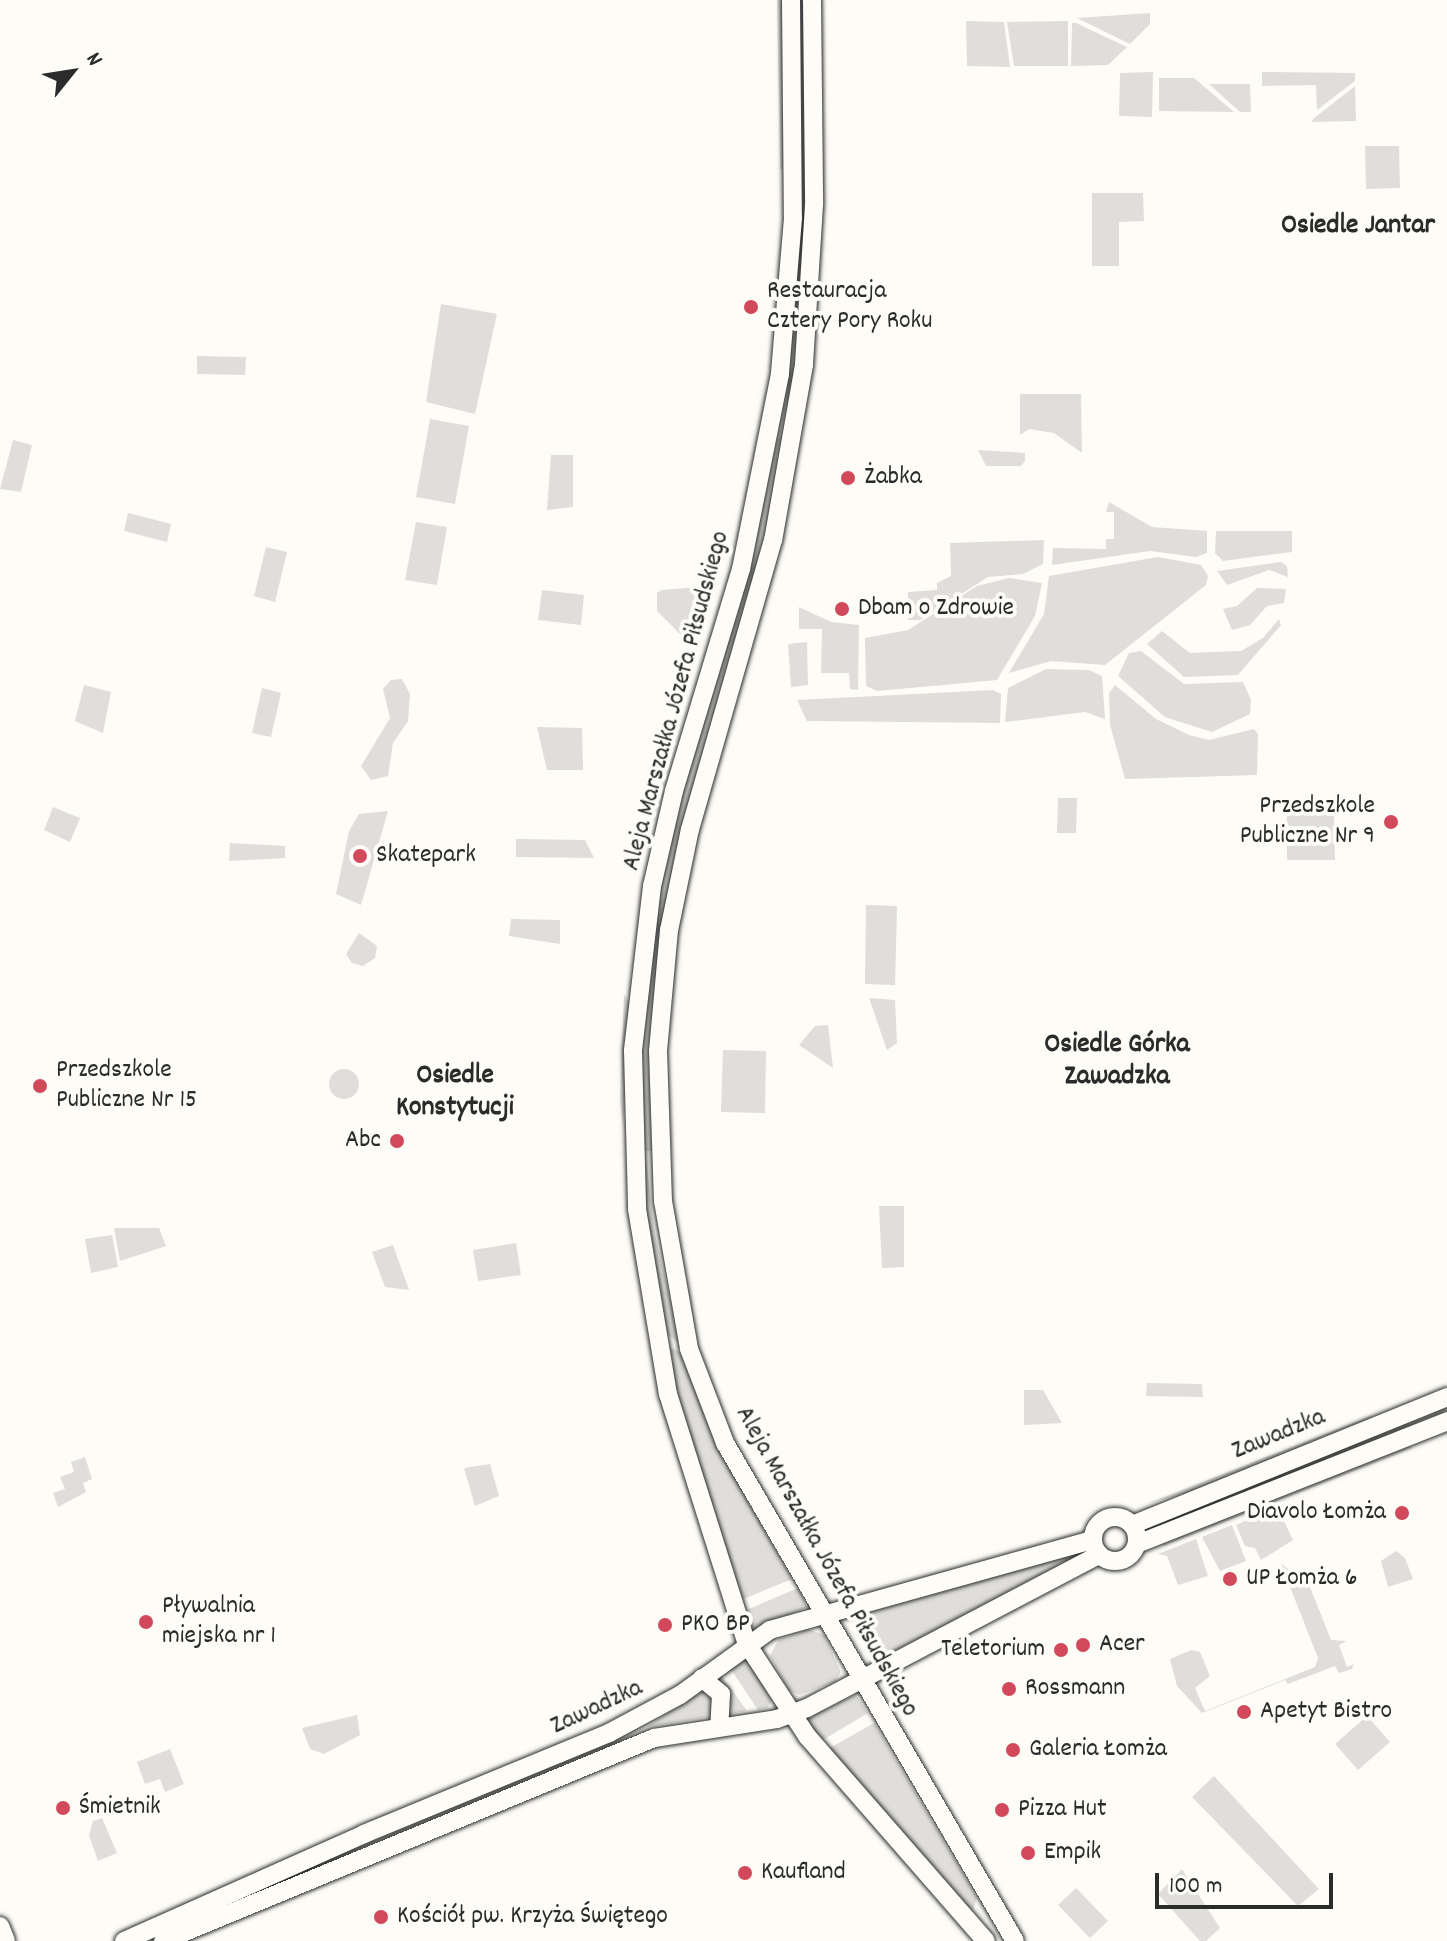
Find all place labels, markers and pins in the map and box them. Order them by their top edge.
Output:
place label: Restauracja Cztery Pory Roku [767,276,932,338]
marker: Restauracja Cztery Pory Roku [742,298,760,316]
place label: Żabka [864,462,922,494]
marker: Żabka [839,469,857,487]
place label: Dbam o Zdrowie [858,593,1014,625]
marker: Dbam o Zdrowie [833,600,851,618]
place label: Przedszkole Publiczne Nr 9 [1240,791,1375,852]
marker: Przedszkole Publiczne Nr 9 [1382,813,1400,831]
place label: Skatepark [376,840,476,872]
marker: Skatepark [351,847,369,865]
place label: Przedszkole Publiczne Nr 15 [56,1055,197,1116]
marker: Przedszkole Publiczne Nr 15 [31,1077,49,1095]
place label: Abc [345,1125,381,1157]
marker: Abc [388,1132,406,1150]
place label: Diavolo Łomża [1247,1497,1386,1529]
marker: Diavolo Łomża [1393,1504,1411,1522]
place label: UP Łomża 6 [1246,1563,1357,1595]
marker: UP Łomża 6 [1221,1570,1239,1588]
place label: Pływalnia miejska nr 1 [162,1591,276,1652]
place label: PKO BP [681,1609,750,1641]
marker: Pływalnia miejska nr 1 [137,1613,155,1631]
marker: PKO BP [656,1616,674,1634]
place label: Acer [1099,1629,1145,1661]
place label: Teletorium [941,1634,1045,1666]
marker: Acer [1074,1636,1092,1654]
marker: Teletorium [1052,1641,1070,1659]
place label: Rossmann [1025,1673,1125,1705]
marker: Rossmann [1000,1680,1018,1698]
place label: Apetyt Bistro [1260,1696,1392,1728]
marker: Apetyt Bistro [1235,1703,1253,1721]
place label: Galeria Łomża [1029,1734,1167,1766]
marker: Galeria Łomża [1004,1741,1022,1759]
place label: Śmietnik [79,1792,161,1824]
place label: Pizza Hut [1018,1794,1107,1826]
marker: Śmietnik [54,1799,72,1817]
marker: Pizza Hut [993,1801,1011,1819]
place label: Empik [1044,1837,1101,1869]
marker: Empik [1019,1844,1037,1862]
place label: Kaufland [761,1857,846,1889]
marker: Kaufland [736,1864,754,1882]
place label: Kościół pw. Krzyża Świętego [397,1901,668,1933]
marker: Kościół pw. Krzyża Świętego [372,1908,390,1926]

